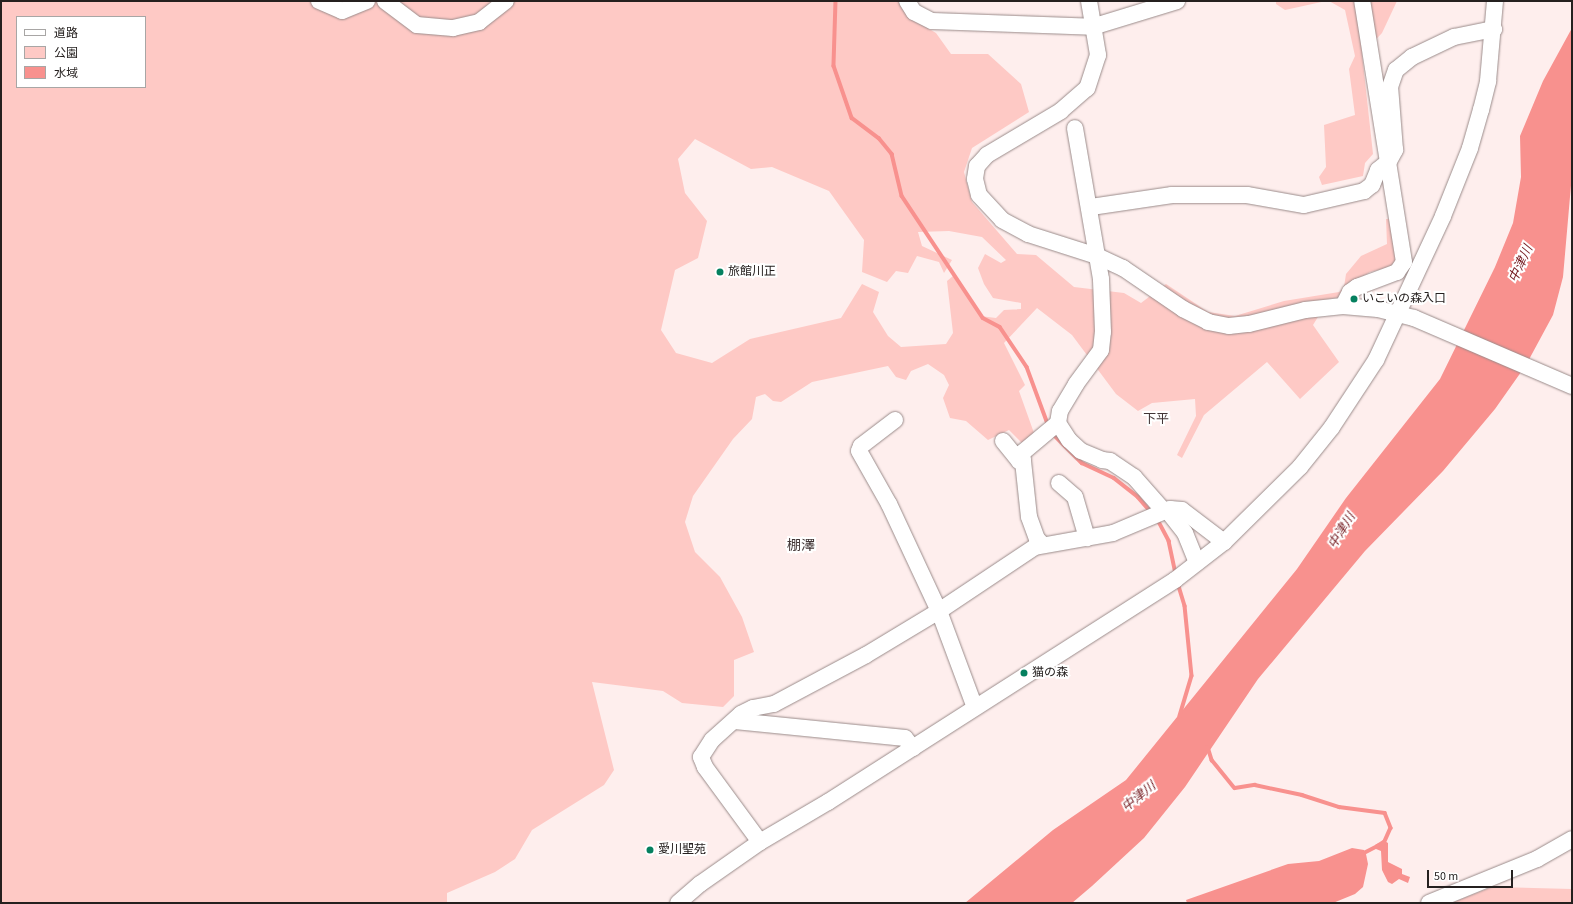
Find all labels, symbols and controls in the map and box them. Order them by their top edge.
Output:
legend [16,16,146,88]
text: 道路 [54,25,78,42]
text: 公園 [54,45,78,62]
text: 水域 [54,65,78,82]
water label: 中津川 [1506,243,1536,285]
place label: 旅館川正 [728,265,776,279]
marker: 旅館川正 [715,267,725,277]
place label: いこいの森入口 [1362,292,1446,306]
marker: いこいの森入口 [1349,294,1359,304]
district label: 下平 [1143,411,1169,427]
water label: 中津川 [1325,510,1359,552]
district label: 棚澤 [787,538,815,554]
place label: 猫の森 [1032,666,1068,680]
marker: 猫の森 [1019,668,1029,678]
water label: 中津川 [1119,779,1159,815]
place label: 愛川聖苑 [658,843,706,857]
marker: 愛川聖苑 [645,845,655,855]
scale bar [1429,862,1515,888]
text: 50 m [1434,868,1458,885]

